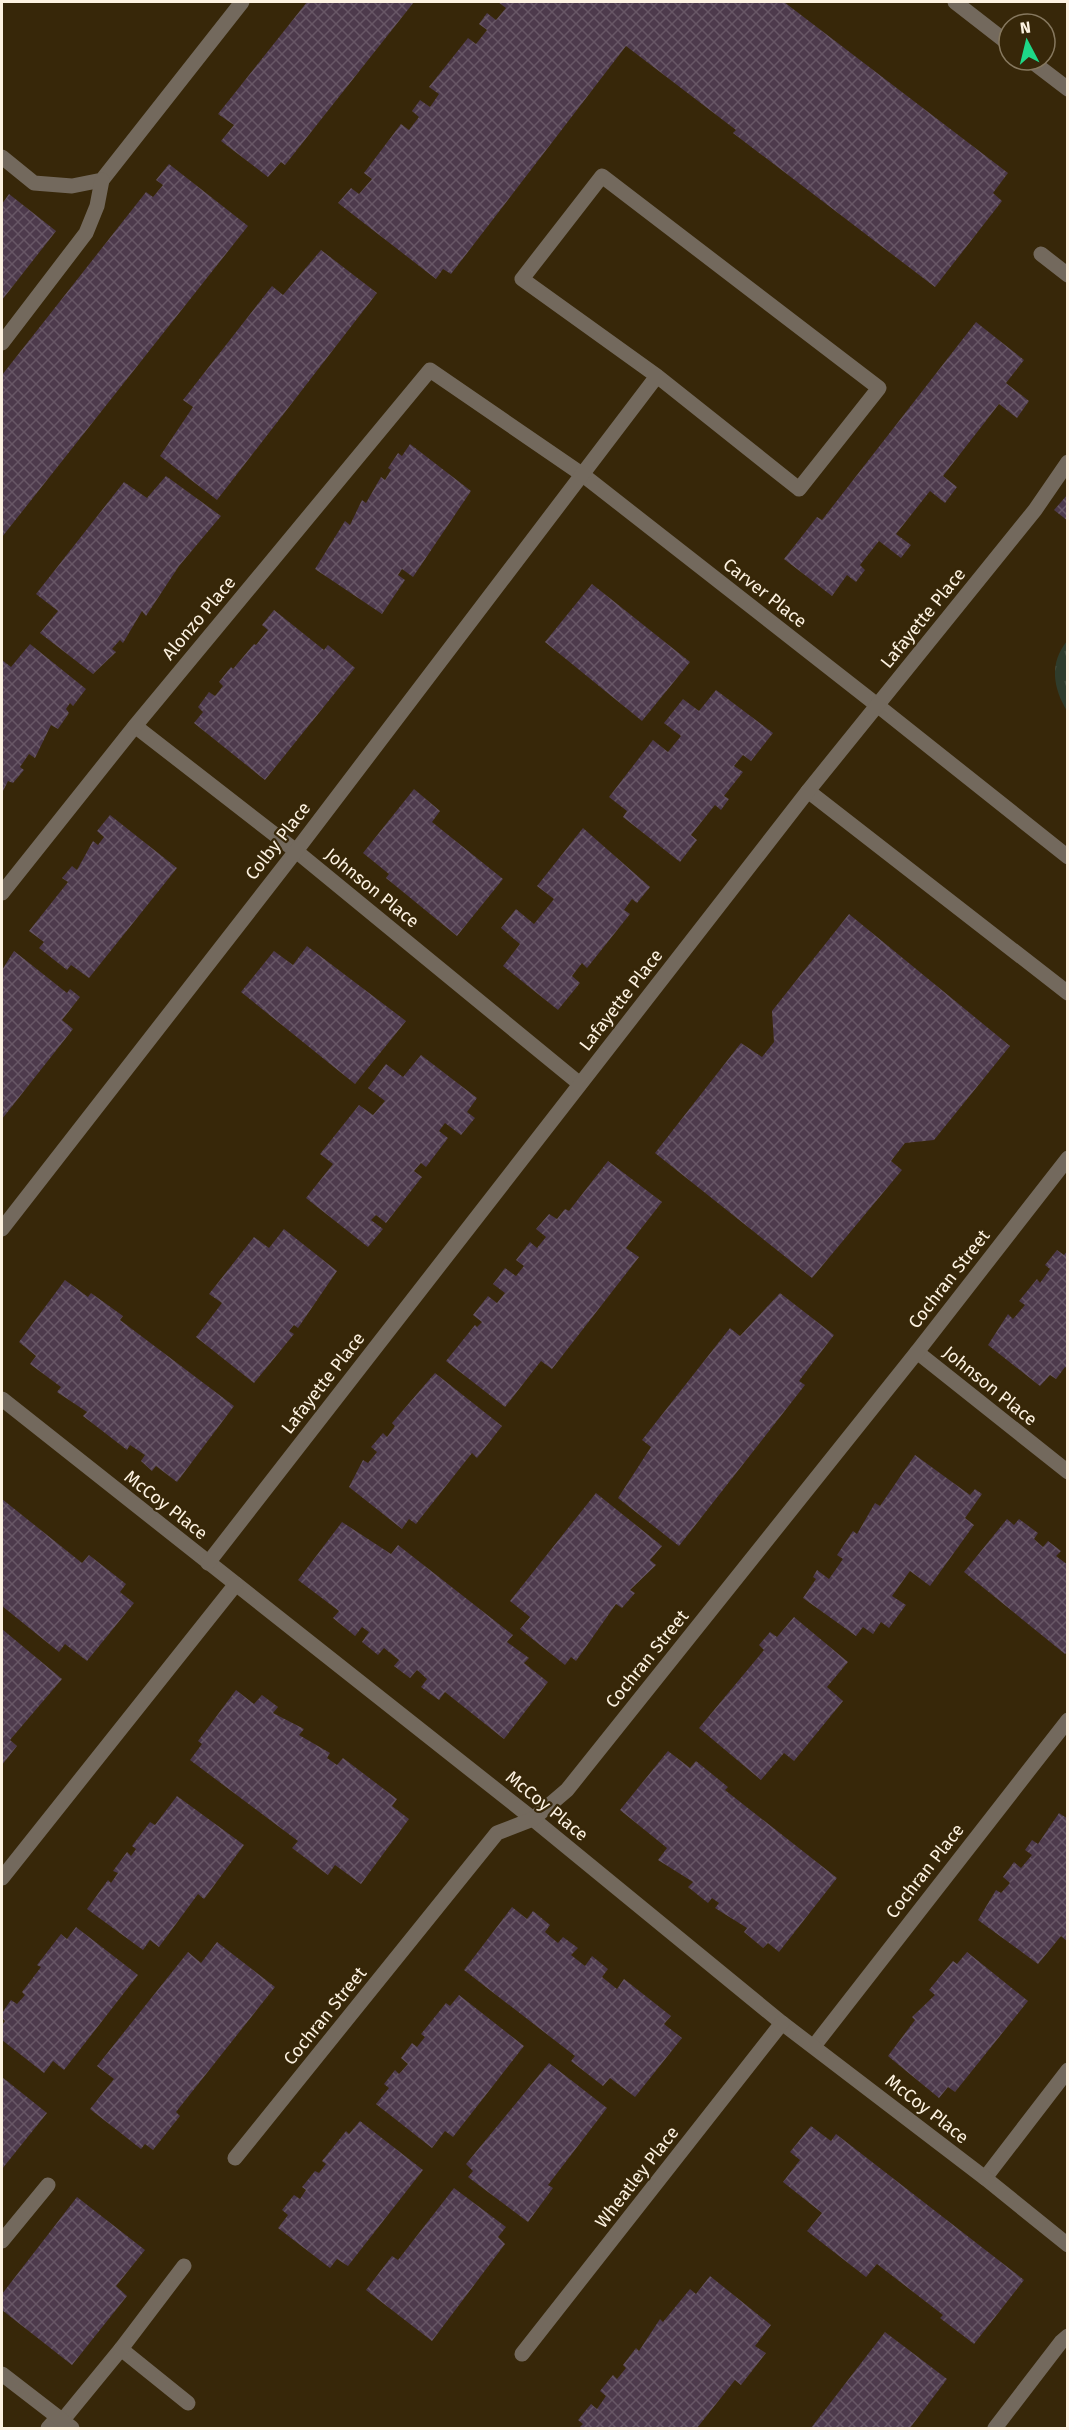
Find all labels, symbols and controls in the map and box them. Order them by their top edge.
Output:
north arrow [997,12,1057,72]
text: N [1019,18,1032,38]
street label: Carver Place [719,553,811,633]
street label: Lafayette Place [876,563,970,673]
street label: Alonzo Place [158,572,240,664]
street label: Colby Place [241,798,315,884]
street label: Johnson Place [321,843,423,933]
street label: Lafayette Place [574,945,668,1055]
street label: Cochran Street [903,1225,995,1333]
street label: Lafayette Place [276,1328,370,1438]
street label: Johnson Place [939,1341,1041,1431]
street label: McCoy Place [120,1466,212,1544]
street label: Cochran Street [601,1605,694,1712]
street label: McCoy Place [501,1766,593,1846]
street label: Cochran Place [881,1819,969,1923]
street label: Cochran Street [279,1962,372,2069]
street label: McCoy Place [881,2070,973,2148]
street label: Wheatley Place [590,2122,684,2232]

